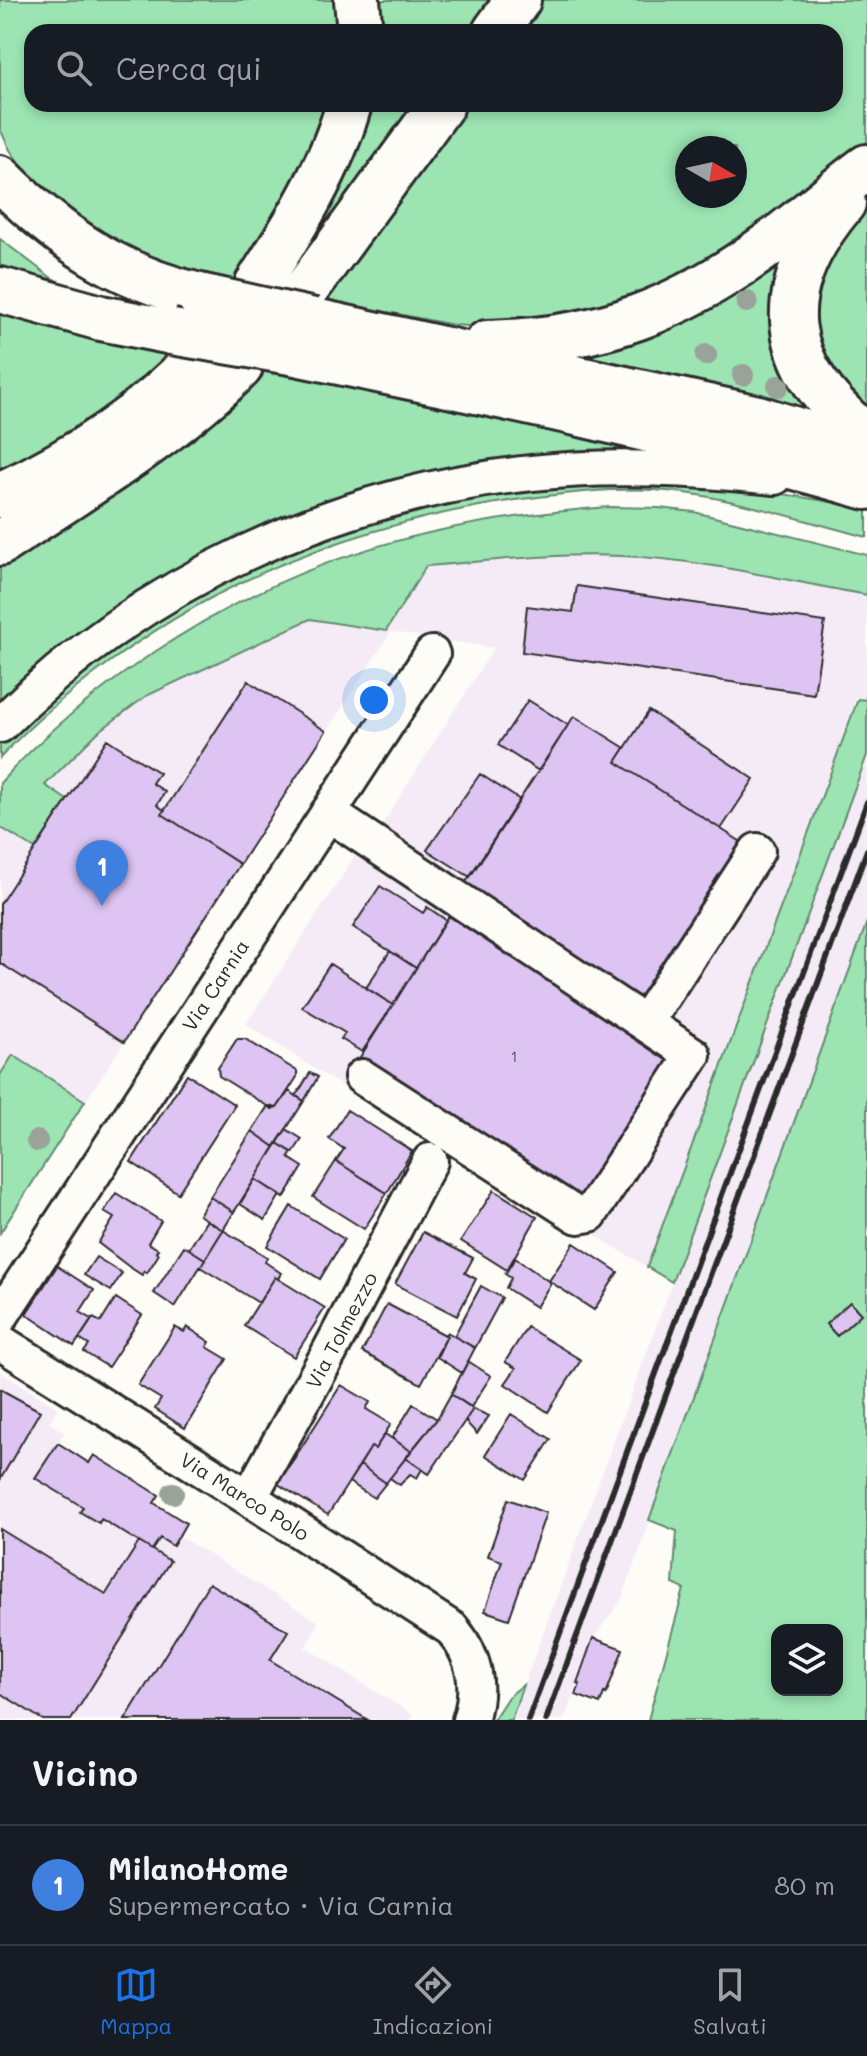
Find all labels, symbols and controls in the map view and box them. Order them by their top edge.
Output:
search box [24,24,843,112]
icon: search [52,46,96,90]
text: Cerca qui [116,48,262,88]
north arrow [675,136,747,208]
your location [354,680,394,720]
pin: 1 [76,840,128,906]
street label: Via Carnia [176,934,254,1036]
house number: 1 [510,1045,518,1066]
street label: Via Tolmezzo [299,1267,383,1393]
street label: Via Marco Polo [176,1446,314,1546]
map controls [771,1624,843,1696]
button: layers [771,1624,843,1696]
text: Vicino [32,1750,138,1795]
text: MilanoHome [108,1848,288,1888]
text: 1 [52,1868,64,1902]
text: 80 m [774,1868,835,1902]
text: Supermercato · Via Carnia [108,1888,454,1922]
tab: Mappa [100,1963,172,2040]
tab: Indicazioni [373,1963,493,2040]
tab: Salvati [693,1963,767,2040]

